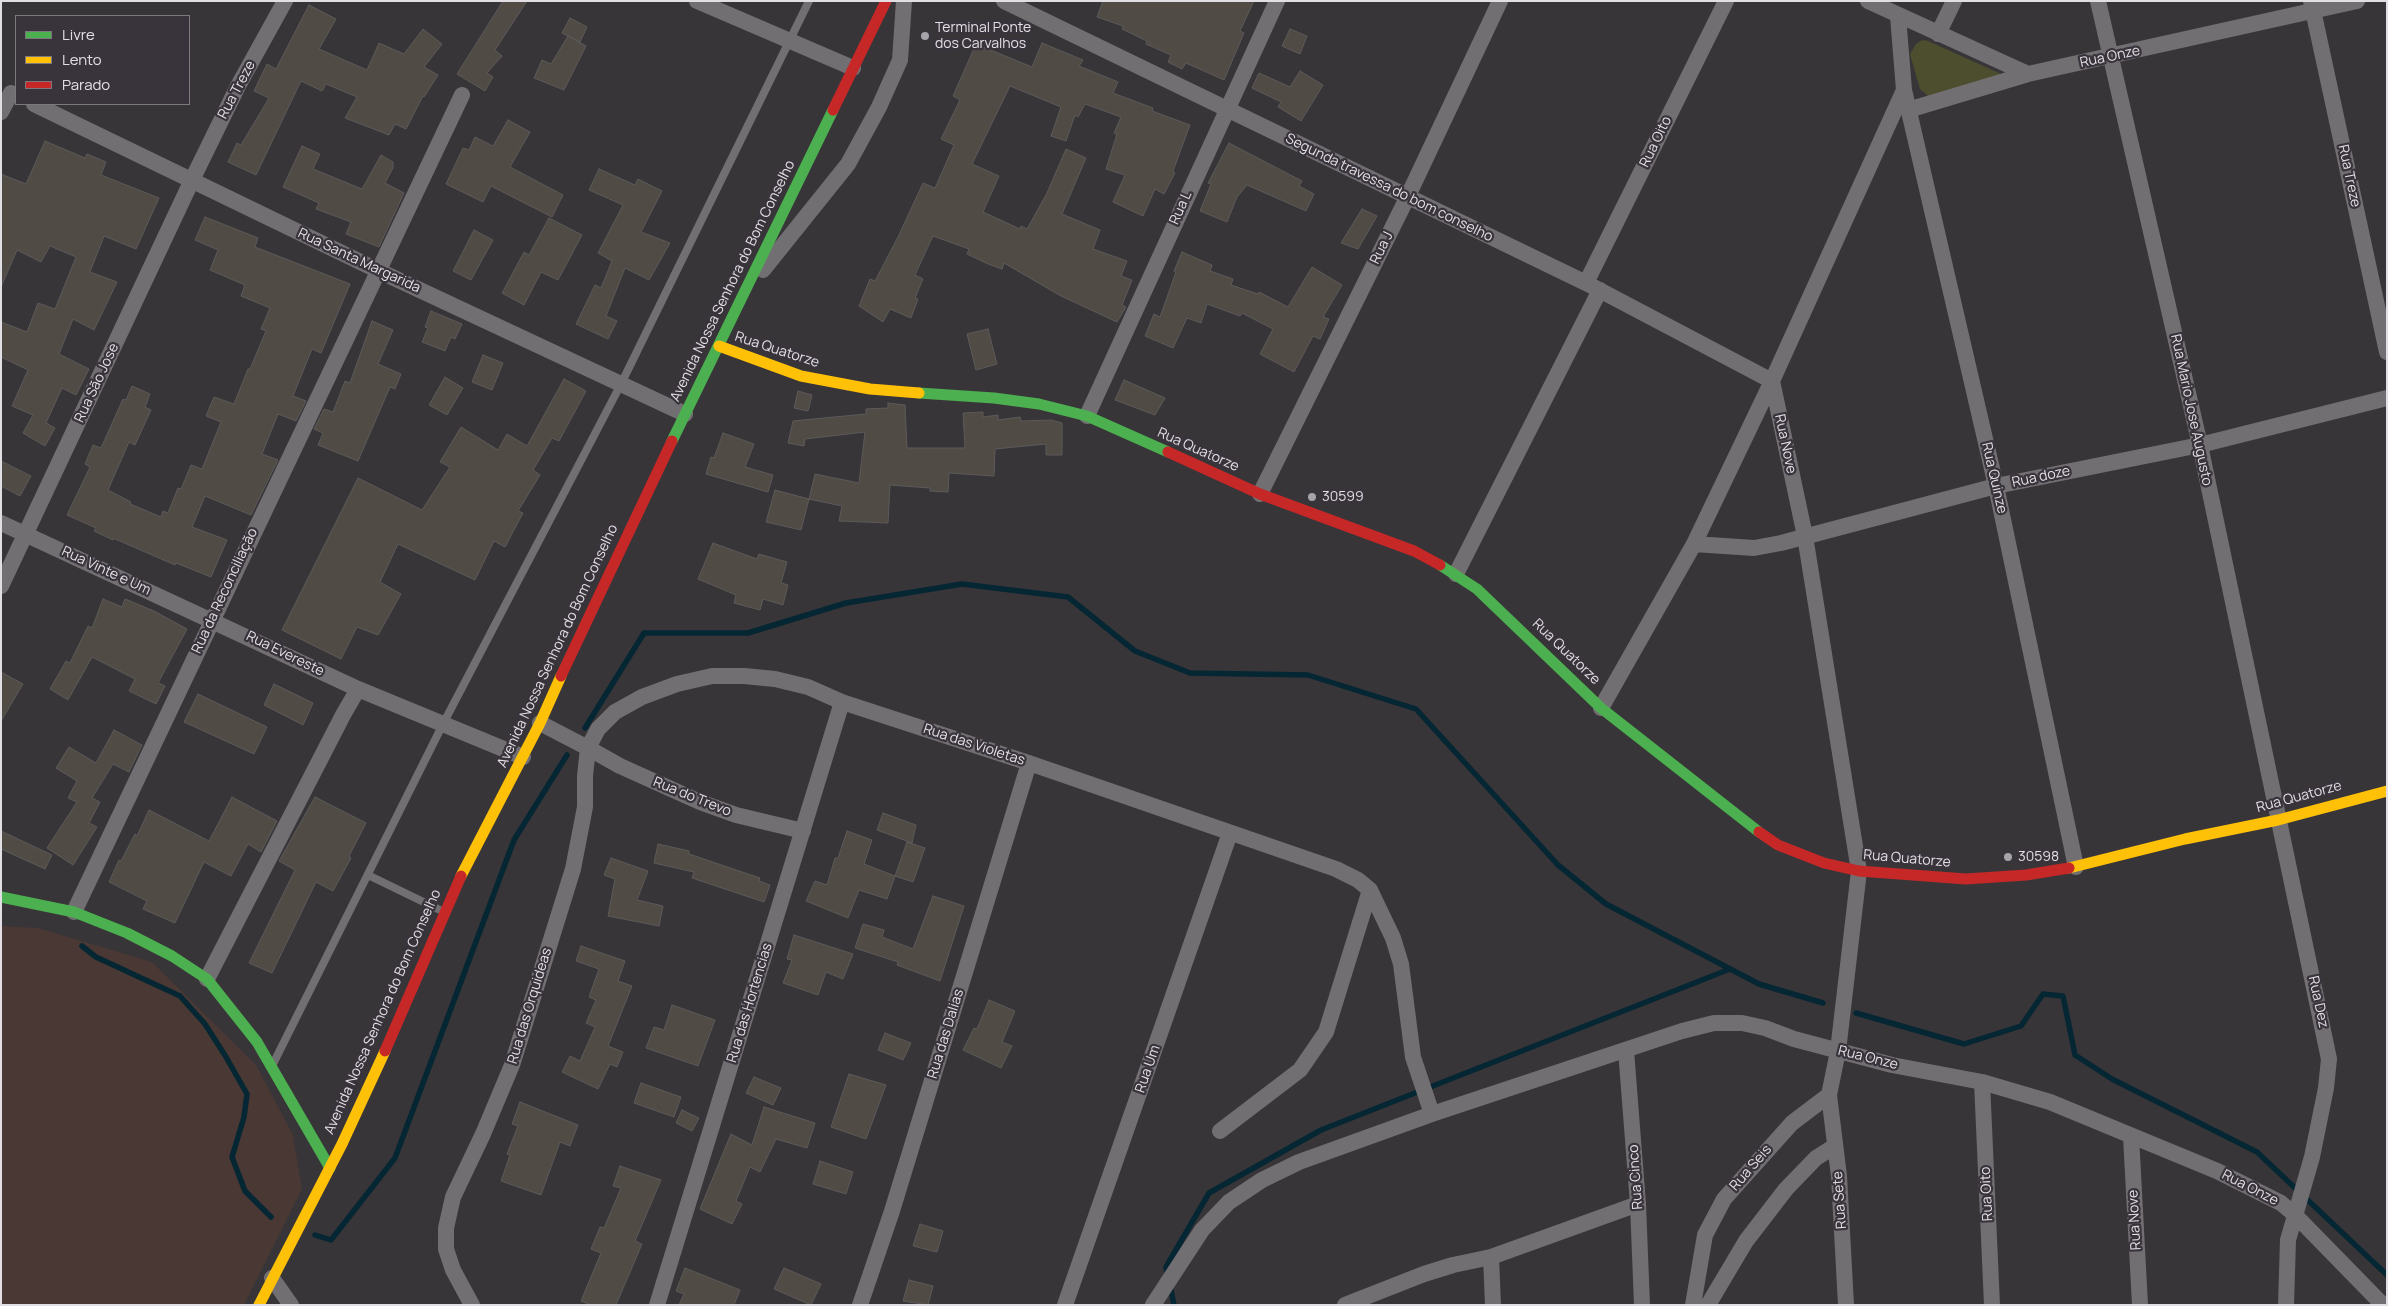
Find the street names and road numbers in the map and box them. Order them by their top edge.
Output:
street label: Rua Onze [2078,42,2142,72]
street label: Rua Treze [215,58,259,122]
street label: Rua Oito [1636,114,1676,170]
street label: Segunda travessa do bom conselho [1282,130,1496,246]
street label: Rua Treze [2334,143,2364,209]
street label: Avenida Nossa Senhora do Bom Conselho [667,158,799,404]
street label: Rua L [1166,189,1196,227]
street label: Rua Santa Margarida [295,225,423,297]
street label: Rua J [1367,229,1397,267]
street label: Rua Quatorze [733,328,821,372]
street label: Rua Mario Jose Augusto [2167,333,2215,487]
street label: Rua São Jose [71,341,123,425]
street label: Rua Nove [1771,413,1799,475]
street label: Rua Quatorze [1155,425,1241,475]
street label: Rua Quinze [1978,441,2010,515]
street label: Rua doze [2010,463,2072,491]
street label: Avenida Nossa Senhora do Bom Conselho [494,522,622,770]
street label: Rua da Reconciliação [189,526,261,656]
street label: Rua Vinte e Um [59,543,153,599]
street label: Rua Quatorze [1529,616,1603,688]
street label: Rua Evereste [243,628,327,680]
street label: Rua das Violetas [921,721,1027,769]
street label: Rua do Trevo [651,774,733,820]
street label: Rua Quatorze [2255,778,2343,816]
street label: Rua Quatorze [1863,847,1951,871]
street label: Avenida Nossa Senhora do Bom Conselho [321,887,445,1137]
street label: Rua das Hortencias [724,941,776,1065]
street label: Rua das Orquideas [504,946,556,1066]
street label: Rua Dez [2304,974,2332,1030]
street label: Rua das Dalias [924,987,968,1081]
street label: Rua Onze [1836,1042,1900,1074]
street label: Rua Um [1132,1043,1164,1095]
street label: Rua Seis [1727,1142,1775,1194]
street label: Rua Cinco [1625,1144,1647,1210]
street label: Rua Oito [1977,1166,1997,1222]
street label: Rua Onze [2219,1167,2281,1209]
street label: Rua Sete [1830,1170,1850,1230]
street label: Rua Nove [2125,1189,2145,1251]

